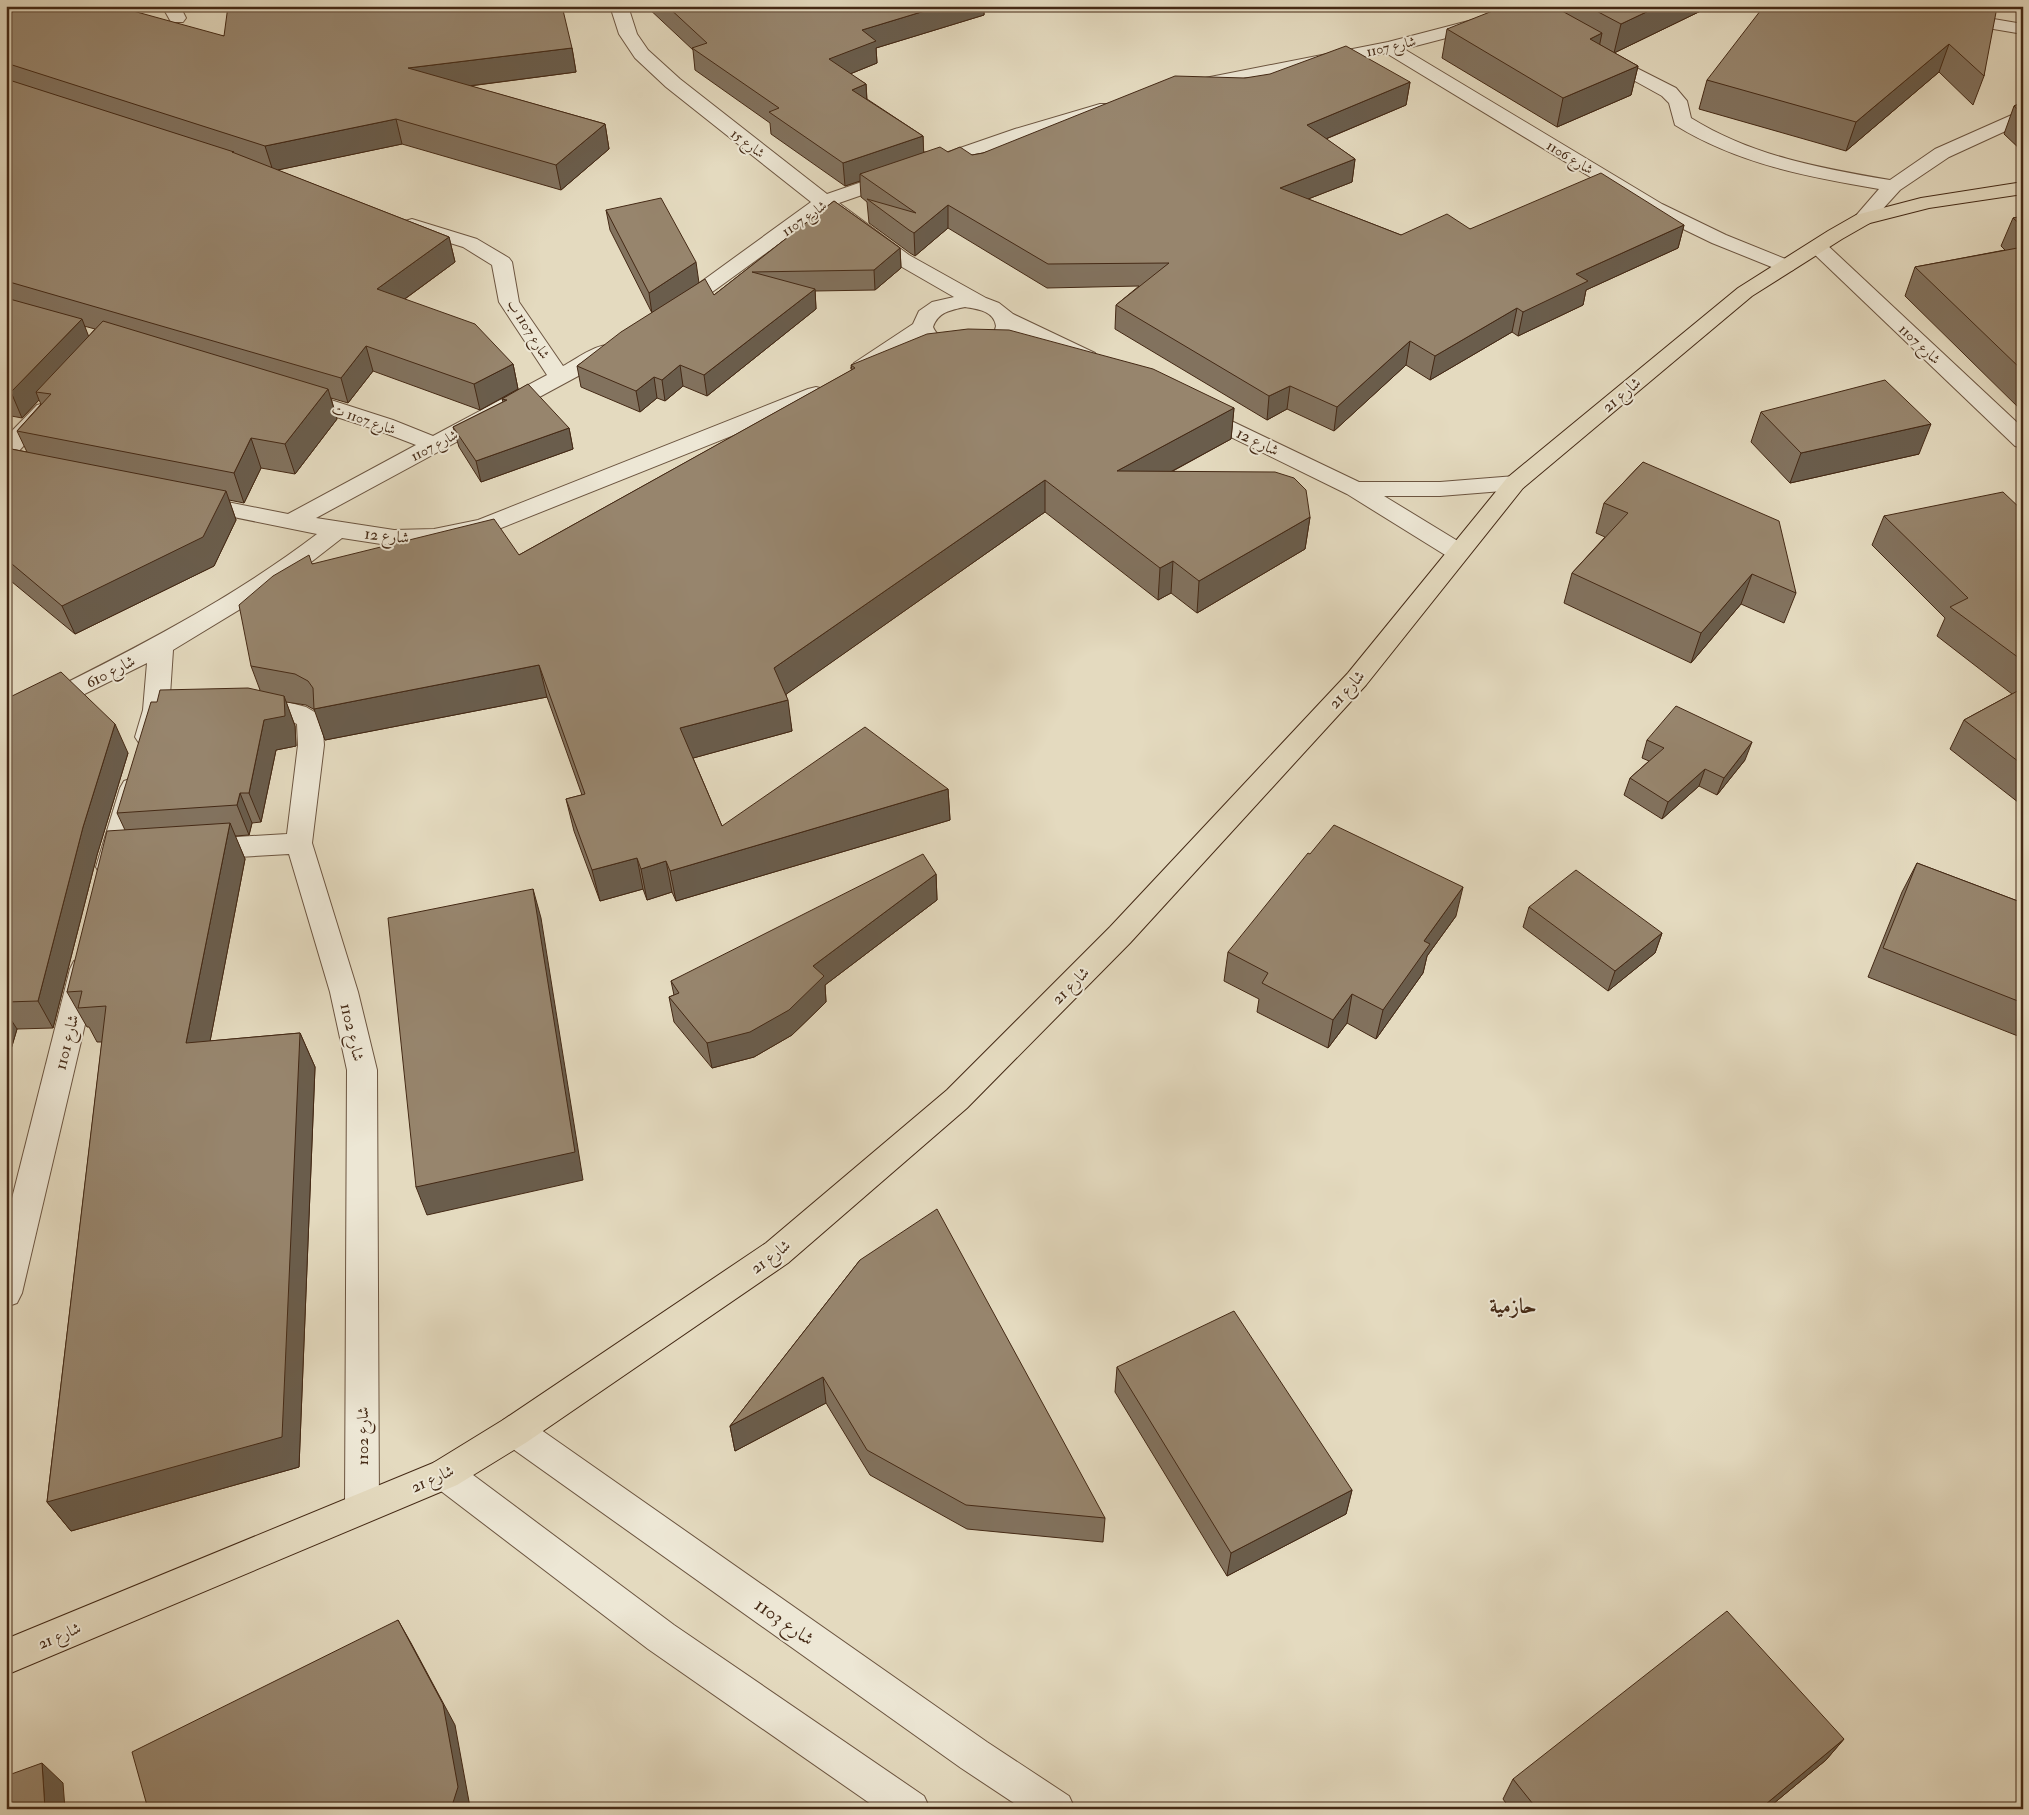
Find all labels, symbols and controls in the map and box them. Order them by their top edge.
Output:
street label: شارع 1107 [1364,32,1418,63]
street label: شارع 15 [725,125,768,164]
street label: شارع 1106 [1542,137,1596,181]
street label: شارع 1107 [779,197,832,242]
street label: شارع 1107 ب [501,296,553,364]
street label: شارع 1107 [1893,321,1944,370]
street label: شارع 21 [1598,373,1647,419]
street label: شارع 1107 ت [329,401,398,441]
street label: شارع 12 [1232,423,1282,463]
street label: شارع 1107 [408,426,462,468]
street label: شارع 12 [363,524,410,551]
street label: شارع 610 [82,651,140,696]
street label: شارع 21 [1324,666,1371,715]
street label: شارع 21 [1048,963,1096,1011]
street label: شارع 1102 [333,1001,368,1064]
street label: شارع 1101 [50,1013,86,1073]
street label: شارع 21 [747,1235,796,1281]
district label: حازمية [1489,1293,1537,1320]
street label: شارع 1102 [353,1407,376,1465]
street label: شارع 21 [408,1461,458,1500]
street label: شارع 1103 [748,1593,819,1653]
street label: شارع 21 [35,1618,85,1657]

